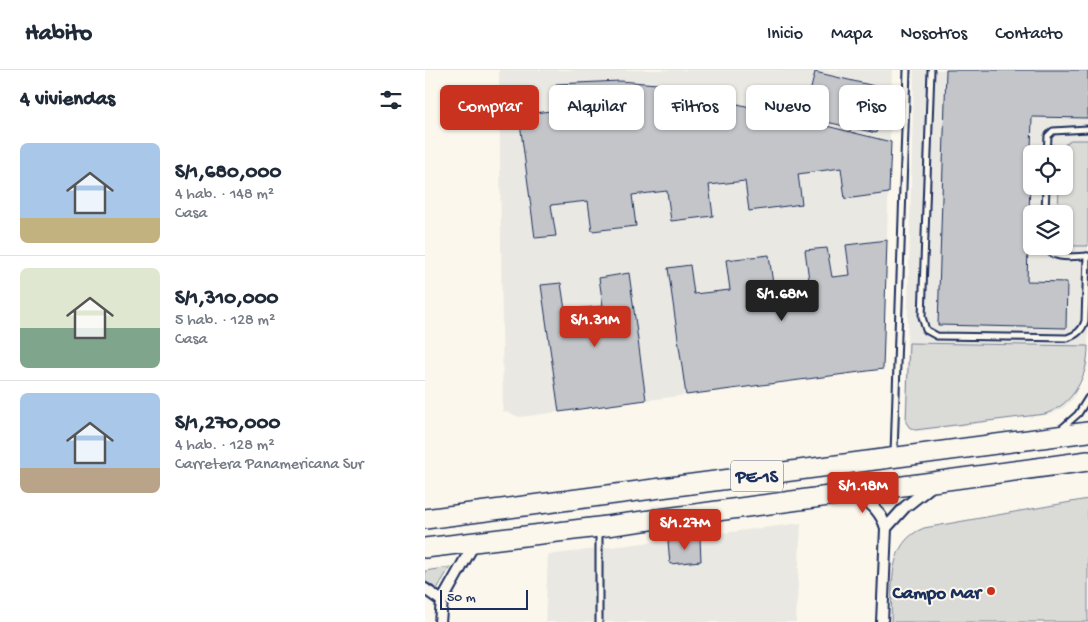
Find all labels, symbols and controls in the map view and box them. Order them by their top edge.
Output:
text: Habito [25,20,92,49]
text: Inicio [767,24,803,45]
text: Mapa [831,24,872,45]
text: Nosotros [900,24,967,45]
text: Contacto [995,24,1063,45]
chip: Comprar [440,85,539,130]
chip: Alquilar [549,85,644,130]
chip: Filtros [654,85,736,130]
chip: Nuevo [746,85,829,130]
chip: Piso [839,85,905,130]
icon: filters [377,86,405,114]
text: 4 viviendas [20,88,115,113]
map controls [1023,145,1073,255]
button: locate [1023,145,1073,195]
text: S/1,680,000 [175,161,281,186]
icon: home [60,163,120,223]
text: 4 hab. · 148 m² [175,186,274,205]
text: Casa [175,205,207,224]
button: layers [1023,205,1073,255]
pin: S/1.68M [736,280,828,322]
text: S/1.68M [757,286,807,305]
text: S/1,310,000 [175,287,279,312]
icon: home [60,288,120,348]
pin: S/1.31M [549,306,641,348]
text: 5 hab. · 128 m² [175,312,275,331]
text: S/1.31M [571,312,619,331]
text: Casa [175,331,207,350]
text: S/1,270,000 [175,412,280,437]
icon: home [60,413,120,473]
text: 4 hab. · 128 m² [175,437,274,456]
text: Carretera Panamericana Sur [175,456,363,475]
road number: PE-1S [731,461,783,492]
pin: S/1.18M [817,472,909,514]
text: S/1.18M [838,478,888,497]
pin: S/1.27M [639,508,731,551]
text: S/1.27M [660,515,710,534]
place label: Campo Mar [891,583,983,606]
marker: Campo Mar [985,585,997,597]
scale bar [440,587,527,610]
text: 50 m [447,590,476,607]

